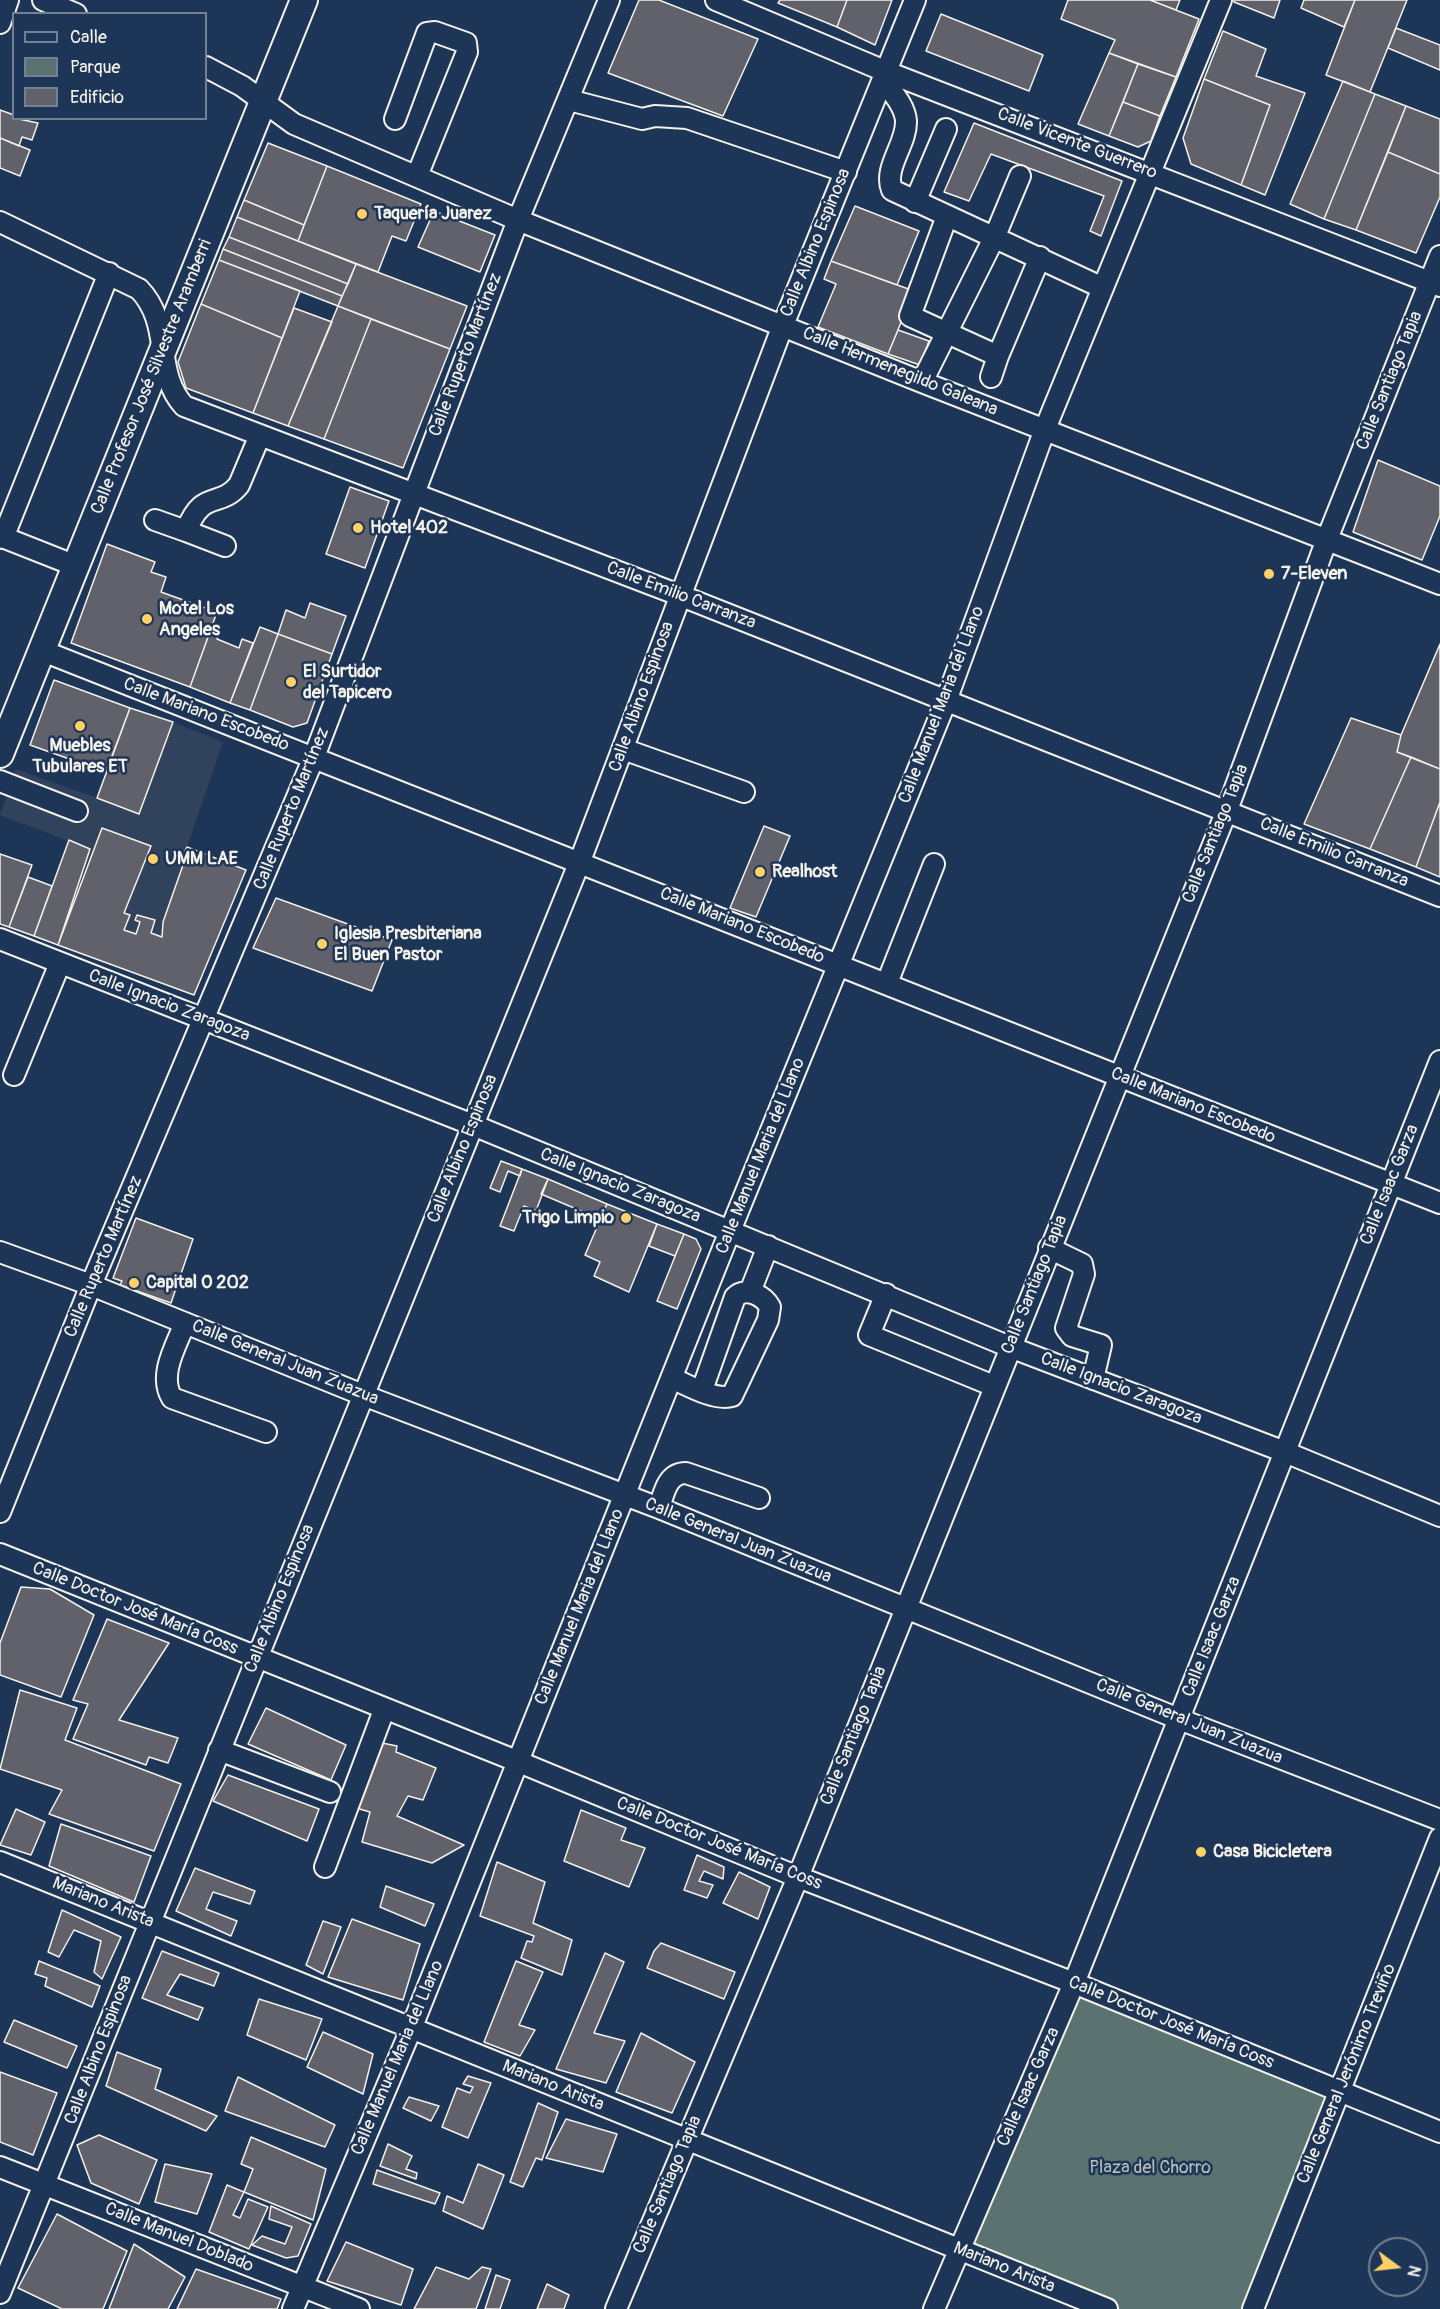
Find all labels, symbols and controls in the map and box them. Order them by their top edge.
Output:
legend [12,12,207,120]
text: Calle [70,26,107,49]
text: Parque [70,56,120,79]
text: Edificio [70,86,124,109]
street label: Calle Vicente Guerrero [994,104,1160,184]
street label: Calle Albino Espinosa [776,166,856,320]
place label: Taquería Juarez [374,203,492,225]
marker: Taquería Juarez [355,207,369,221]
street label: Calle Profesor José Silvestre Aramberri [87,236,217,518]
street label: Calle Ruperto Martínez [425,270,507,440]
street label: Calle Santiago Tapia [1352,308,1428,454]
street label: Calle Hermenegildo Galeana [799,323,1001,421]
place label: Hotel 402 [370,517,448,539]
marker: Hotel 402 [351,521,365,535]
street label: Calle Emilio Carranza [603,558,759,634]
place label: 7-Eleven [1281,563,1348,585]
marker: 7-Eleven [1262,567,1276,581]
place label: Motel Los Angeles [159,598,234,640]
street label: Calle Manuel Maria del Llano [894,603,990,807]
marker: Motel Los Angeles [140,612,154,626]
street label: Calle Albino Espinosa [605,619,679,775]
place label: El Surtidor del Tapicero [303,661,392,704]
street label: Calle Mariano Escobedo [120,673,292,757]
marker: El Surtidor del Tapicero [284,675,298,689]
marker: Muebles Tubulares ET [73,719,87,733]
street label: Calle Ruperto Martínez [250,725,334,893]
place label: Muebles Tubulares ET [32,735,128,777]
street label: Calle Santiago Tapia [1178,761,1254,907]
street label: Calle Emilio Carranza [1256,813,1412,893]
place label: UMM LAE [165,848,238,870]
marker: UMM LAE [146,852,160,866]
place label: Realhost [772,861,837,883]
marker: Realhost [753,865,767,879]
street label: Calle Mariano Escobedo [656,883,828,969]
place label: Iglesia Presbiteriana El Buen Pastor [334,923,482,966]
marker: Iglesia Presbiteriana El Buen Pastor [315,937,329,951]
street label: Calle Ignacio Zaragoza [85,965,253,1047]
street label: Calle Manuel Maria del Llano [712,1055,810,1257]
street label: Calle Mariano Escobedo [1107,1063,1279,1149]
street label: Calle Albino Espinosa [423,1072,503,1226]
street label: Calle Isaac Garza [1356,1122,1424,1248]
street label: Calle Ignacio Zaragoza [537,1144,703,1228]
street label: Calle Ruperto Martínez [60,1173,148,1341]
place label: Trigo Limpio [522,1207,614,1229]
marker: Trigo Limpio [619,1211,633,1225]
street label: Calle Santiago Tapia [997,1212,1073,1358]
place label: Capital O 202 [146,1272,249,1294]
marker: Capital O 202 [127,1276,141,1290]
street label: Calle General Juan Zuazua [189,1316,381,1410]
street label: Calle Ignacio Zaragoza [1037,1348,1205,1430]
street label: Calle General Juan Zuazua [642,1494,834,1588]
street label: Calle Manuel Maria del Llano [531,1506,629,1708]
street label: Calle Albino Espinosa [240,1522,320,1676]
street label: Calle Doctor José María Coss [29,1558,241,1660]
street label: Calle Isaac Garza [1178,1574,1246,1700]
street label: Calle Santiago Tapia [816,1663,892,1809]
street label: Calle General Juan Zuazua [1093,1675,1285,1769]
street label: Calle Doctor José María Coss [613,1793,825,1895]
place label: Casa Bicicletera [1213,1841,1332,1863]
marker: Casa Bicicletera [1194,1845,1208,1859]
street label: Mariano Arista [49,1873,157,1933]
street label: Calle Manuel Maria del Llano [347,1957,449,2159]
street label: Calle General Jerónimo Treviño [1293,1961,1401,2187]
street label: Calle Albino Espinosa [61,1972,137,2128]
street label: Calle Doctor José María Coss [1065,1972,1277,2074]
street label: Calle Isaac Garza [993,2024,1065,2150]
street label: Mariano Arista [499,2056,607,2116]
street label: Calle Santiago Tapia [629,2113,707,2257]
park label: Plaza del Chorro [1089,2157,1211,2179]
street label: Calle Manuel Doblado [101,2198,257,2278]
north arrow [1368,2237,1428,2297]
street label: Mariano Arista [950,2238,1058,2298]
text: N [1402,2263,1425,2279]

